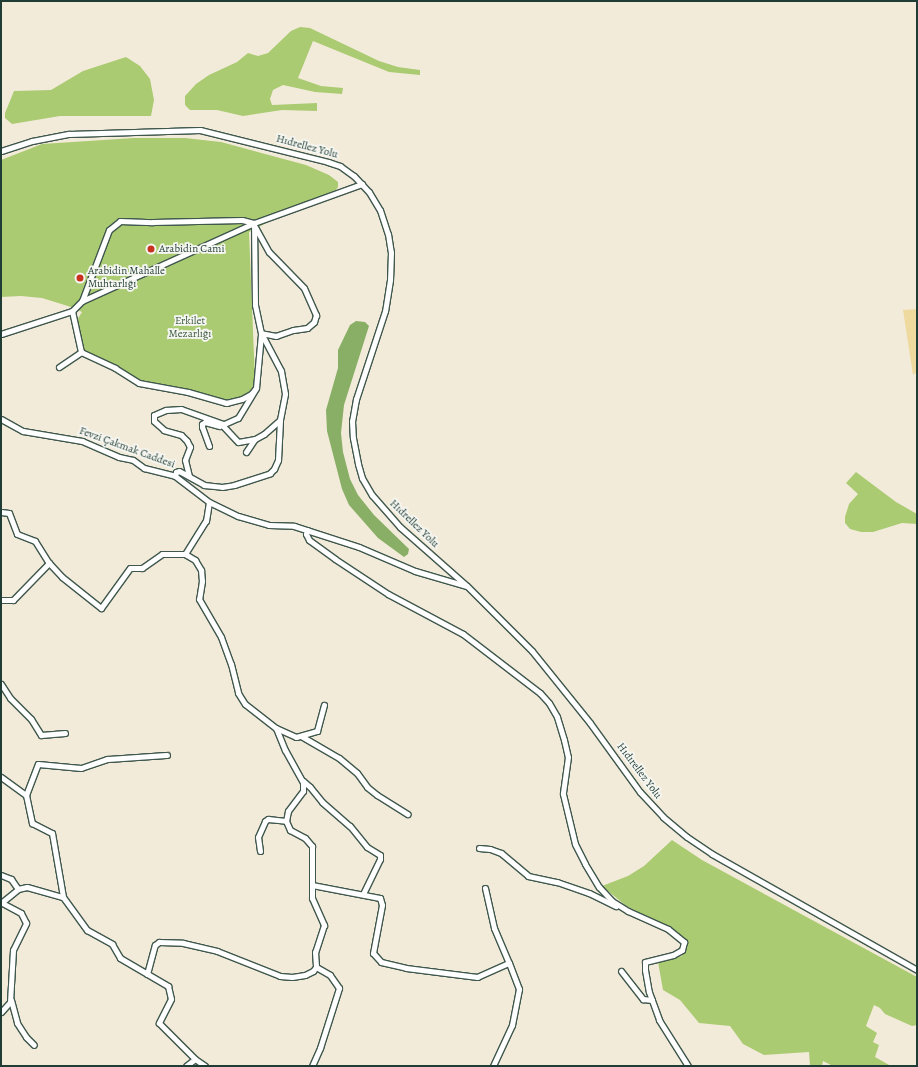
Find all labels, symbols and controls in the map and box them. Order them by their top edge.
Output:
street label: Hıdrellez Yolu [275,132,339,162]
place label: Arabidin Cami [159,242,225,256]
marker: Arabidin Cami [146,244,156,254]
place label: Arabidin Mahalle Muhtarlığı [88,265,165,291]
marker: Arabidin Mahalle Muhtarlığı [75,273,85,283]
park label: Erkilet Mezarlığı [169,315,211,341]
street label: Fevzi Çakmak Caddesi [77,425,177,471]
street label: Hıdrellez Yolu [387,497,441,551]
street label: Hıdırellez Yolu [614,740,664,802]

